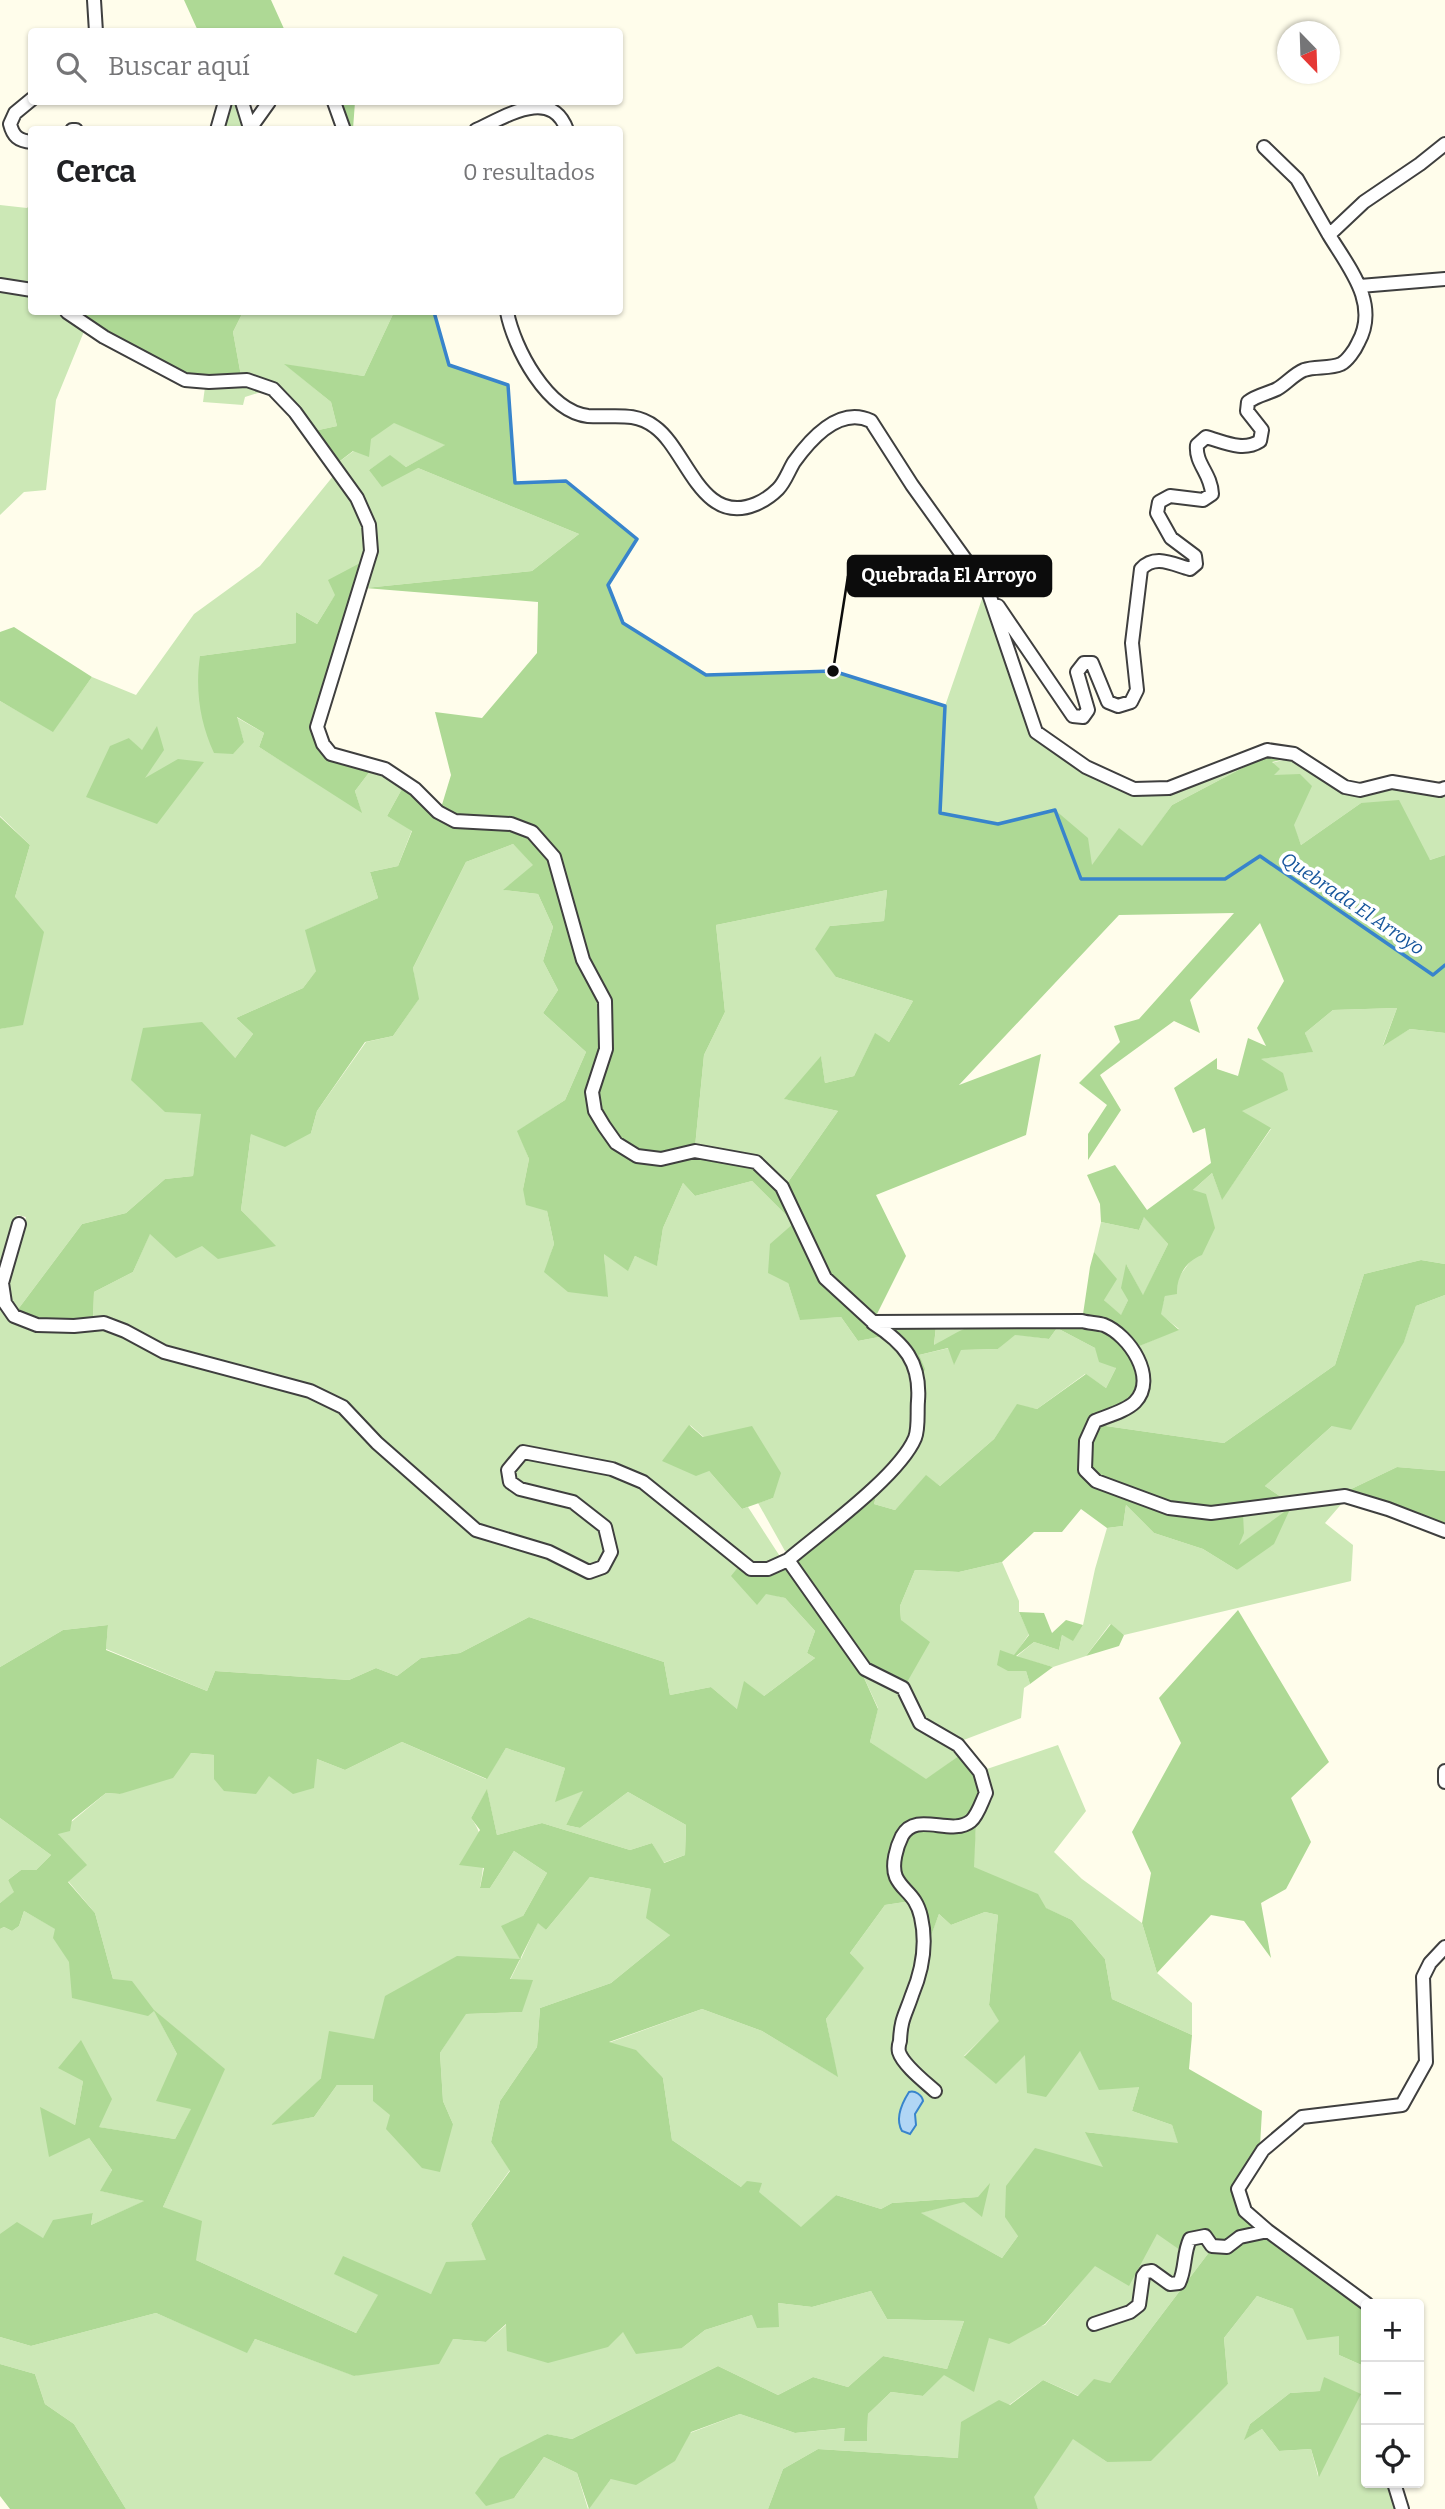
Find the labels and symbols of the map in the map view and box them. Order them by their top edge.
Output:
north arrow [1277,21,1340,84]
callout: Quebrada El Arroyo [848,556,1051,596]
text: Quebrada El Arroyo [861,564,1037,587]
water label: Quebrada El Arroyo [1277,847,1429,960]

